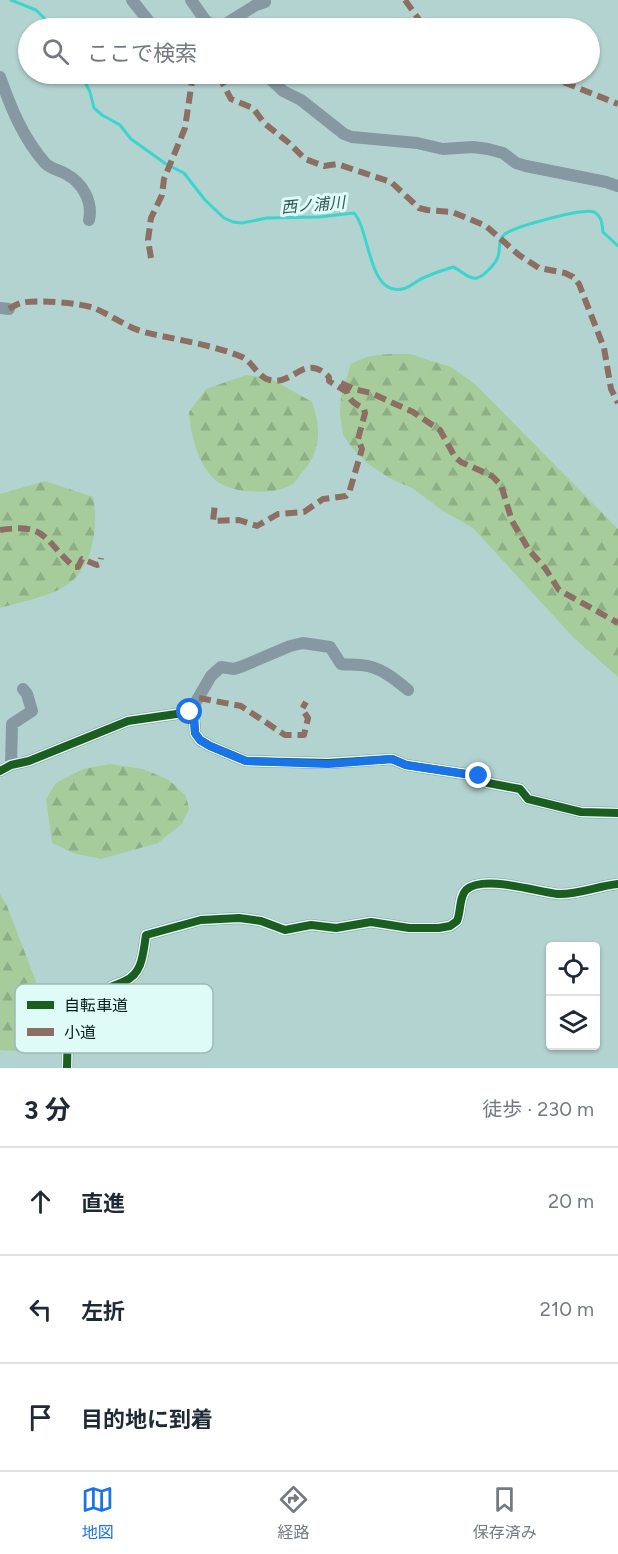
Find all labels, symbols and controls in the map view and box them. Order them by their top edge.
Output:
search box [18,18,600,84]
icon: search [39,35,72,68]
text: ここで検索 [87,40,197,67]
water label: 西ノ浦川 [280,193,348,217]
route start [176,698,202,724]
route end [465,762,491,788]
map controls [546,942,600,1050]
button: locate [546,942,600,996]
legend [15,984,213,1053]
text: 自転車道 [64,996,128,1015]
button: layers [546,996,600,1050]
text: 小道 [64,1023,96,1042]
text: 3 分 [24,1094,71,1126]
text: 徒歩 · 230 m [482,1097,594,1121]
icon: ahead [24,1185,57,1218]
text: 20 m [548,1189,594,1213]
text: 直進 [81,1190,125,1217]
icon: left [24,1293,57,1326]
text: 210 m [540,1297,594,1321]
text: 左折 [81,1298,125,1325]
icon: arrive [24,1401,57,1434]
text: 目的地に到着 [81,1406,213,1433]
tab: 地図 [81,1483,114,1543]
tab: 経路 [277,1483,310,1543]
tab: 保存済み [473,1483,537,1543]

